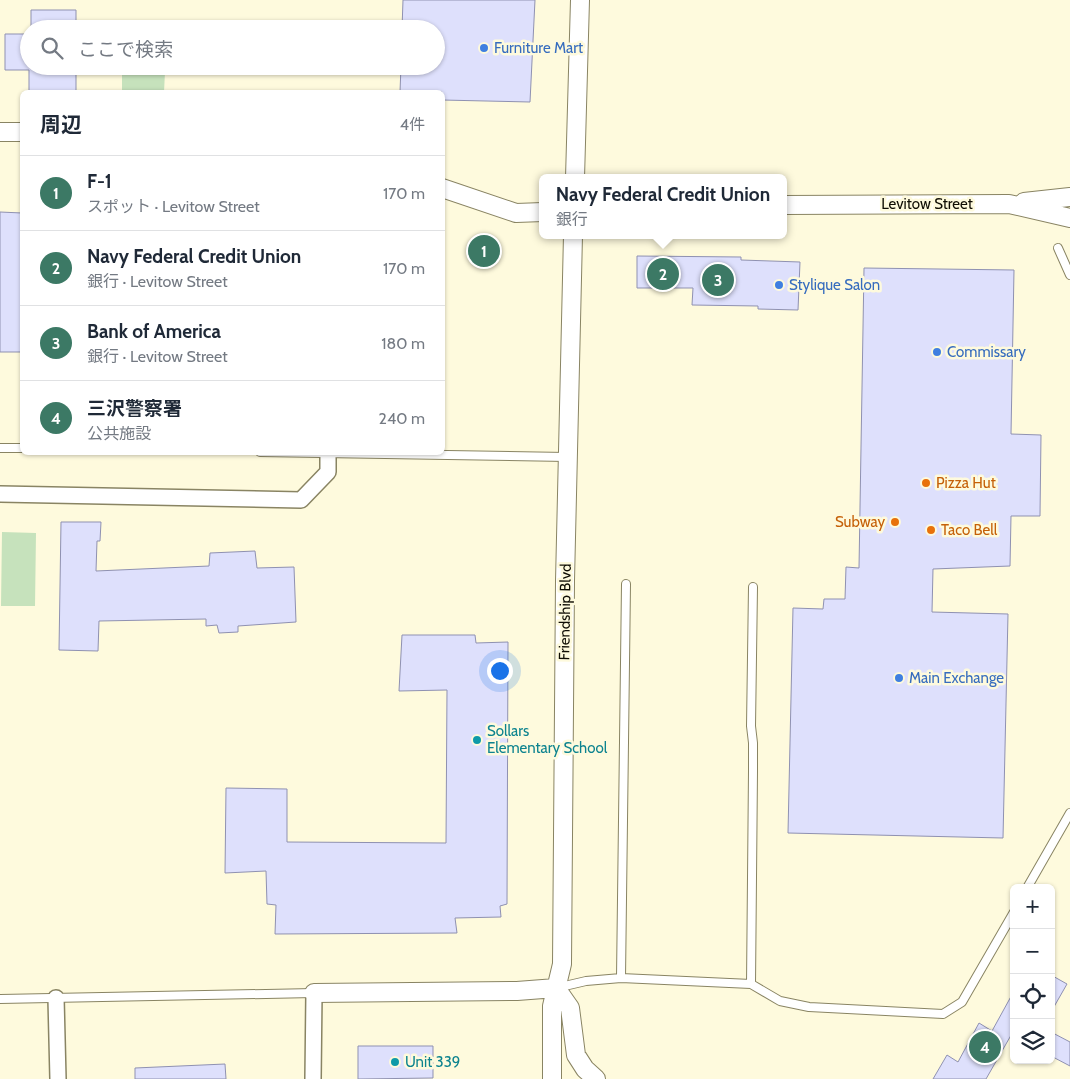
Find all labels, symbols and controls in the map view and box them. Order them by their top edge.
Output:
search box [20,20,445,75]
icon: search [38,34,66,62]
text: ここで検索 [78,38,173,61]
place label: Furniture Mart [494,39,583,57]
marker: Furniture Mart [478,42,490,54]
text: 周辺 [40,112,82,137]
text: 4件 [400,115,425,134]
text: F-1 [87,170,112,193]
popup [539,174,787,239]
text: Navy Federal Credit Union [556,183,770,206]
text: 1 [53,184,59,203]
text: 170 m [383,184,425,203]
street label: Levitow Street [881,195,973,213]
text: スポット · Levitow Street [87,197,260,216]
text: 銀行 [556,210,588,229]
pin: 1 [468,232,500,270]
text: Navy Federal Credit Union [87,245,301,268]
pin: 2 [647,255,679,293]
text: 2 [52,259,60,278]
text: 170 m [383,259,425,278]
pin: 3 [702,261,734,299]
text: 銀行 · Levitow Street [87,272,228,291]
place label: Stylique Salon [789,276,880,294]
marker: Stylique Salon [773,279,785,291]
text: Bank of America [87,320,221,343]
text: 3 [52,334,60,353]
text: 180 m [381,334,425,353]
place label: Commissary [947,343,1026,361]
marker: Commissary [931,346,943,358]
text: 銀行 · Levitow Street [87,347,228,366]
text: 三沢警察署 [87,397,182,420]
text: 4 [51,409,61,428]
text: 240 m [379,409,425,428]
text: 公共施設 [87,424,151,443]
place label: Pizza Hut [936,474,996,492]
marker: Pizza Hut [920,477,932,489]
place label: Subway [835,513,885,531]
marker: Subway [889,516,901,528]
place label: Taco Bell [941,521,998,539]
marker: Taco Bell [925,524,937,536]
street label: Friendship Blvd [555,564,575,660]
your location [487,658,513,684]
place label: Main Exchange [909,669,1004,687]
marker: Main Exchange [893,672,905,684]
place label: Sollars Elementary School [487,722,608,757]
marker: Sollars Elementary School [471,734,483,746]
map controls [1010,884,1055,1064]
button: + [1010,884,1055,929]
button: − [1010,929,1055,974]
button: locate [1010,974,1055,1019]
button: layers [1010,1019,1055,1064]
pin: 4 [969,1028,1001,1066]
place label: Unit 339 [405,1053,460,1071]
marker: Unit 339 [389,1056,401,1068]

